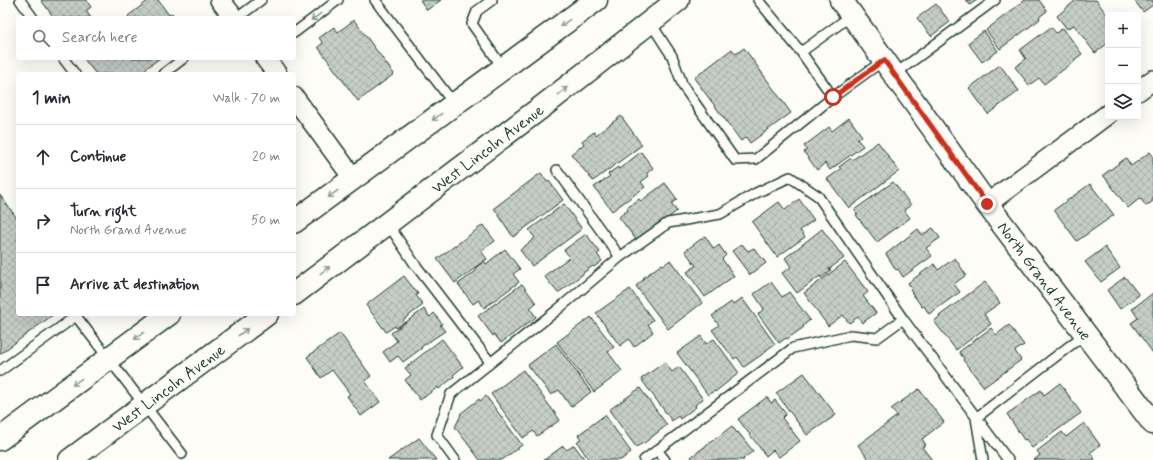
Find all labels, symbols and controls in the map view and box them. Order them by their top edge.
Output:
one-way arrow [311,12,322,21]
map controls [1105,12,1141,120]
button: + [1105,12,1141,48]
search box [16,16,296,60]
one-way arrow [559,19,570,27]
icon: search [30,27,52,49]
text: Search here [62,28,138,48]
button: − [1105,48,1141,84]
button: layers [1105,84,1141,120]
one-way arrow [558,86,569,95]
text: 1 min [32,87,71,109]
route start [824,88,842,106]
text: Walk · 70 m [213,90,280,107]
street label: West Lincoln Avenue [427,100,549,199]
one-way arrow [432,112,443,121]
icon: ahead [32,146,54,168]
text: Continue [70,147,126,167]
text: 20 m [252,148,280,165]
one-way arrow [327,189,338,198]
route end [978,195,996,213]
text: Turn right [70,202,137,222]
icon: right [32,210,54,232]
text: 50 m [251,212,280,229]
street label: North Grand Avenue [992,218,1096,345]
text: North Grand Avenue [70,222,187,239]
one-way arrow [320,266,331,274]
icon: arrive [32,274,54,296]
text: Arrive at destination [70,275,199,295]
one-way arrow [237,328,248,336]
one-way arrow [134,332,145,341]
street label: West Lincoln Avenue [108,339,230,437]
one-way arrow [72,378,83,386]

